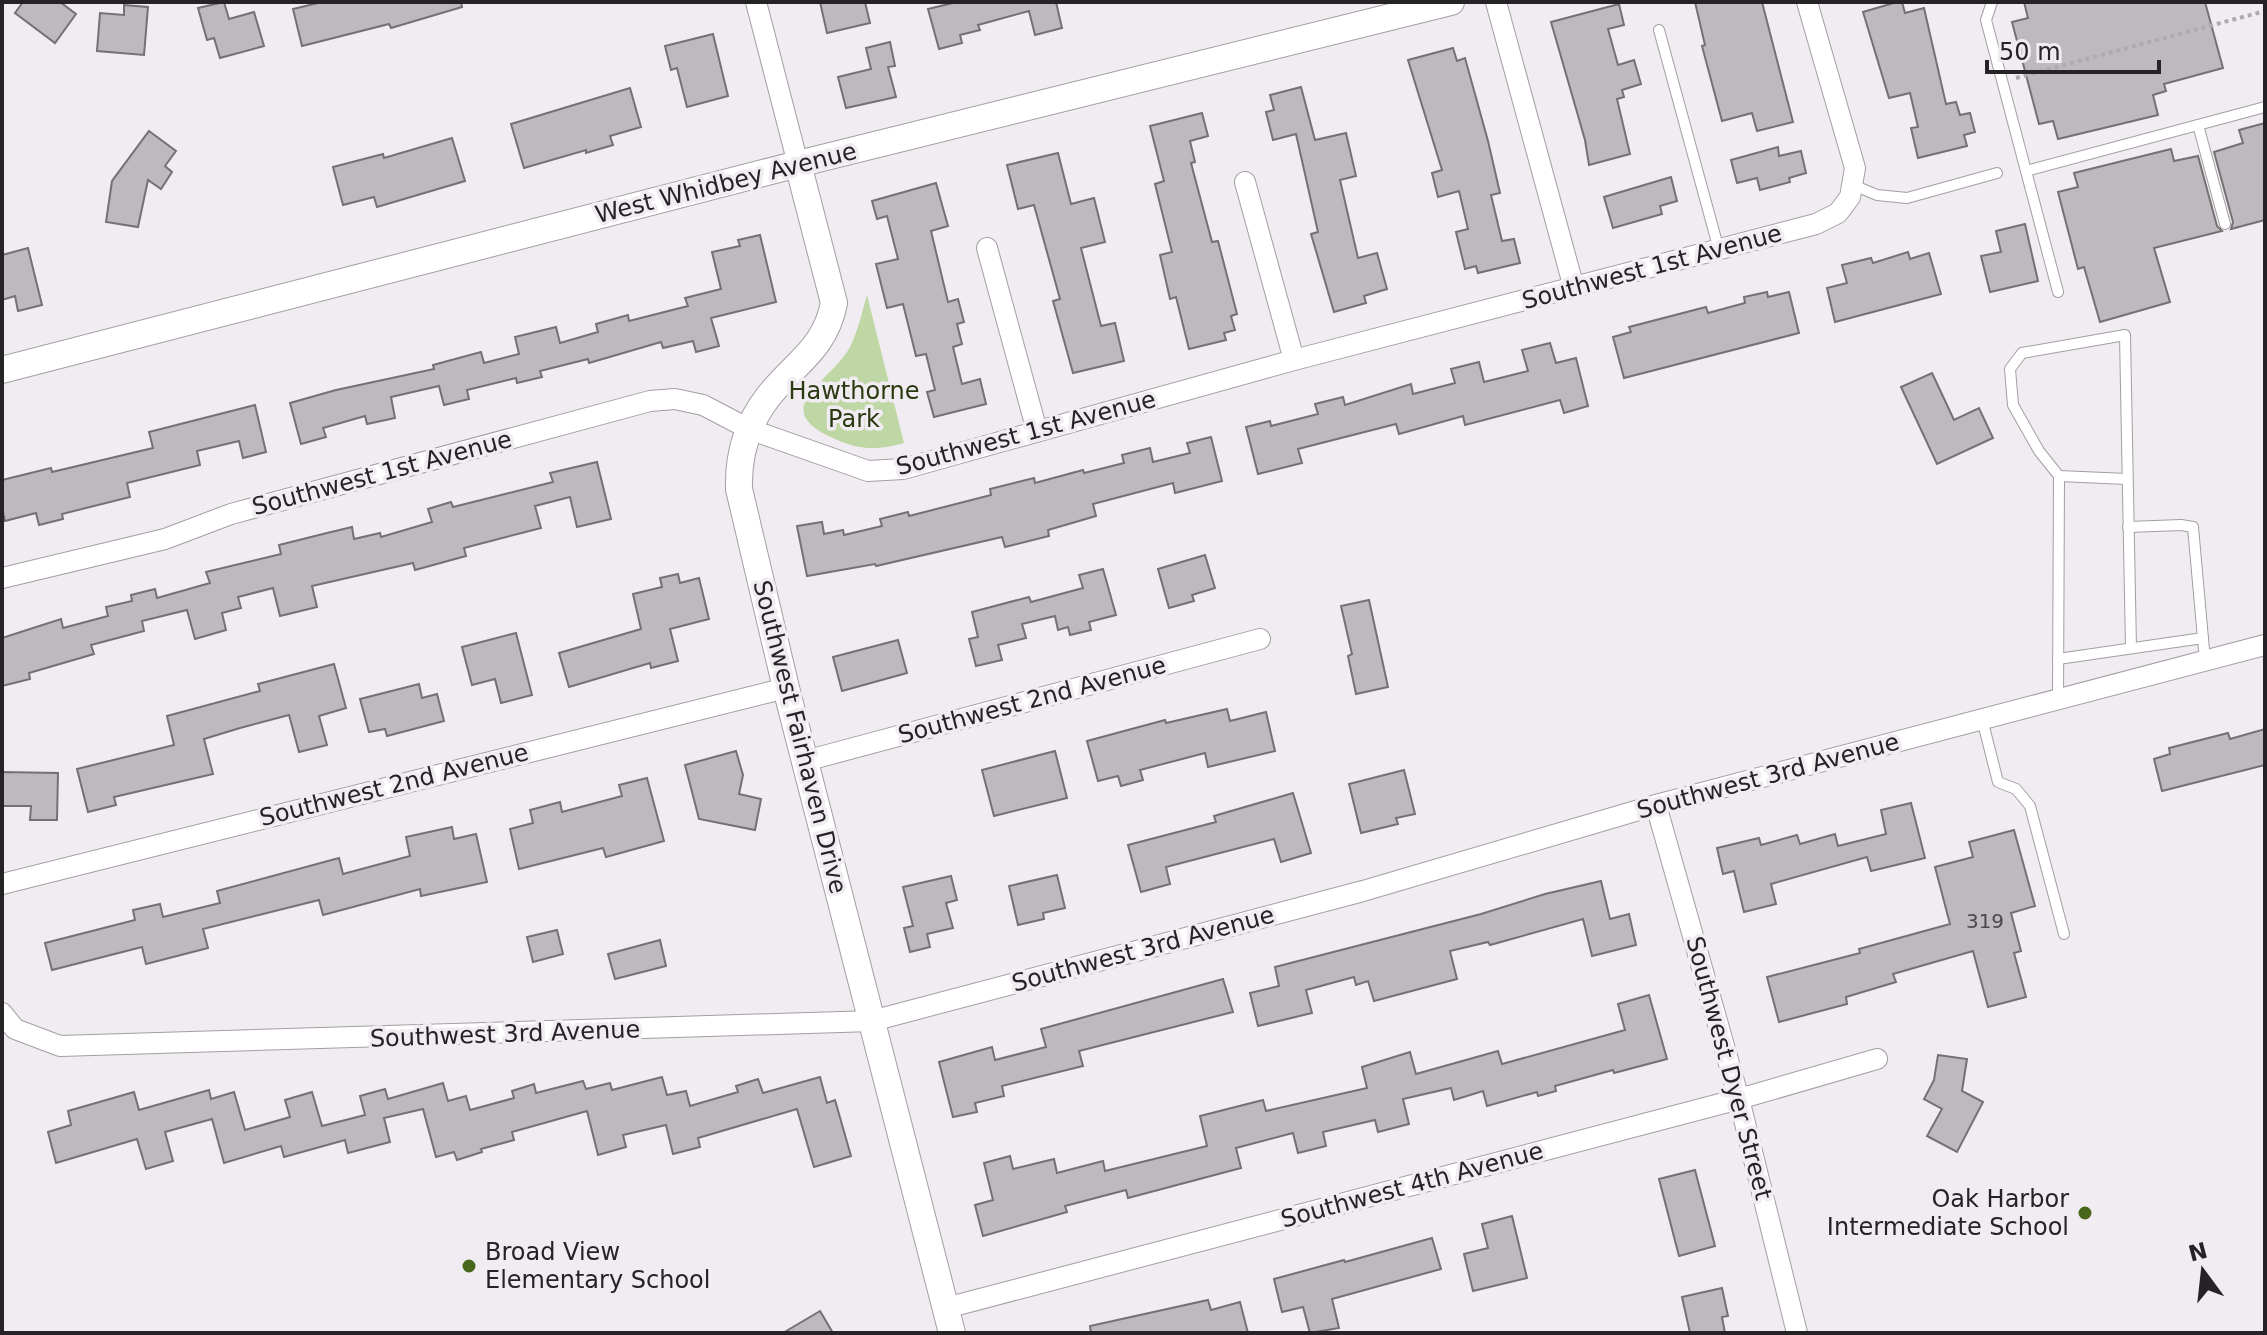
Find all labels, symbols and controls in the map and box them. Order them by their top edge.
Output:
scale bar [1987,24,2159,74]
text: 50 m [1999,38,2061,66]
street label: West Whidbey Avenue [592,137,860,229]
street label: Southwest 1st Avenue [1519,219,1785,315]
park label: Hawthorne Park [788,377,920,433]
street label: Southwest 1st Avenue [893,385,1159,481]
street label: Southwest 1st Avenue [249,425,515,521]
street label: Southwest Fairhaven Drive [747,577,853,897]
street label: Southwest 2nd Avenue [895,651,1169,749]
street label: Southwest 3rd Avenue [1634,727,1902,825]
street label: Southwest 2nd Avenue [257,738,531,832]
street label: Southwest 3rd Avenue [1009,900,1277,998]
house number: 319 [1966,909,2004,933]
street label: Southwest Dyer Street [1680,933,1778,1203]
street label: Southwest 3rd Avenue [369,1015,641,1053]
street label: Southwest 4th Avenue [1278,1136,1546,1234]
place label: Oak Harbor Intermediate School [1827,1185,2069,1241]
marker: Oak Harbor Intermediate School [2076,1204,2094,1222]
north arrow [2163,1231,2243,1311]
place label: Broad View Elementary School [485,1238,710,1294]
text: N [2186,1238,2210,1267]
marker: Broad View Elementary School [460,1257,478,1275]

